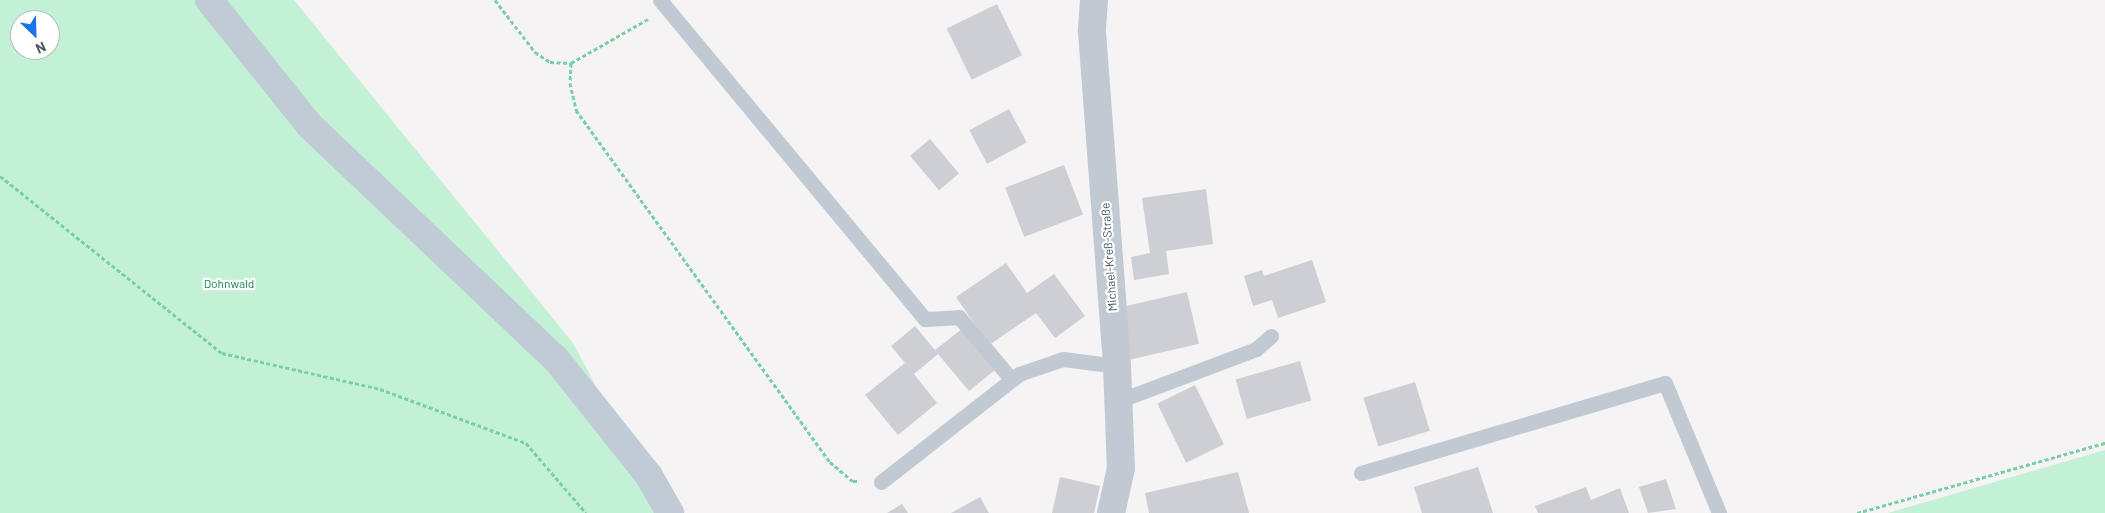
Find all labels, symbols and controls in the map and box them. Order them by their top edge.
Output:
north arrow [10,10,60,60]
text: N [33,39,49,58]
street label: Michael-Kreß-Straße [1098,202,1120,312]
park label: Dohnwald [204,277,254,291]

